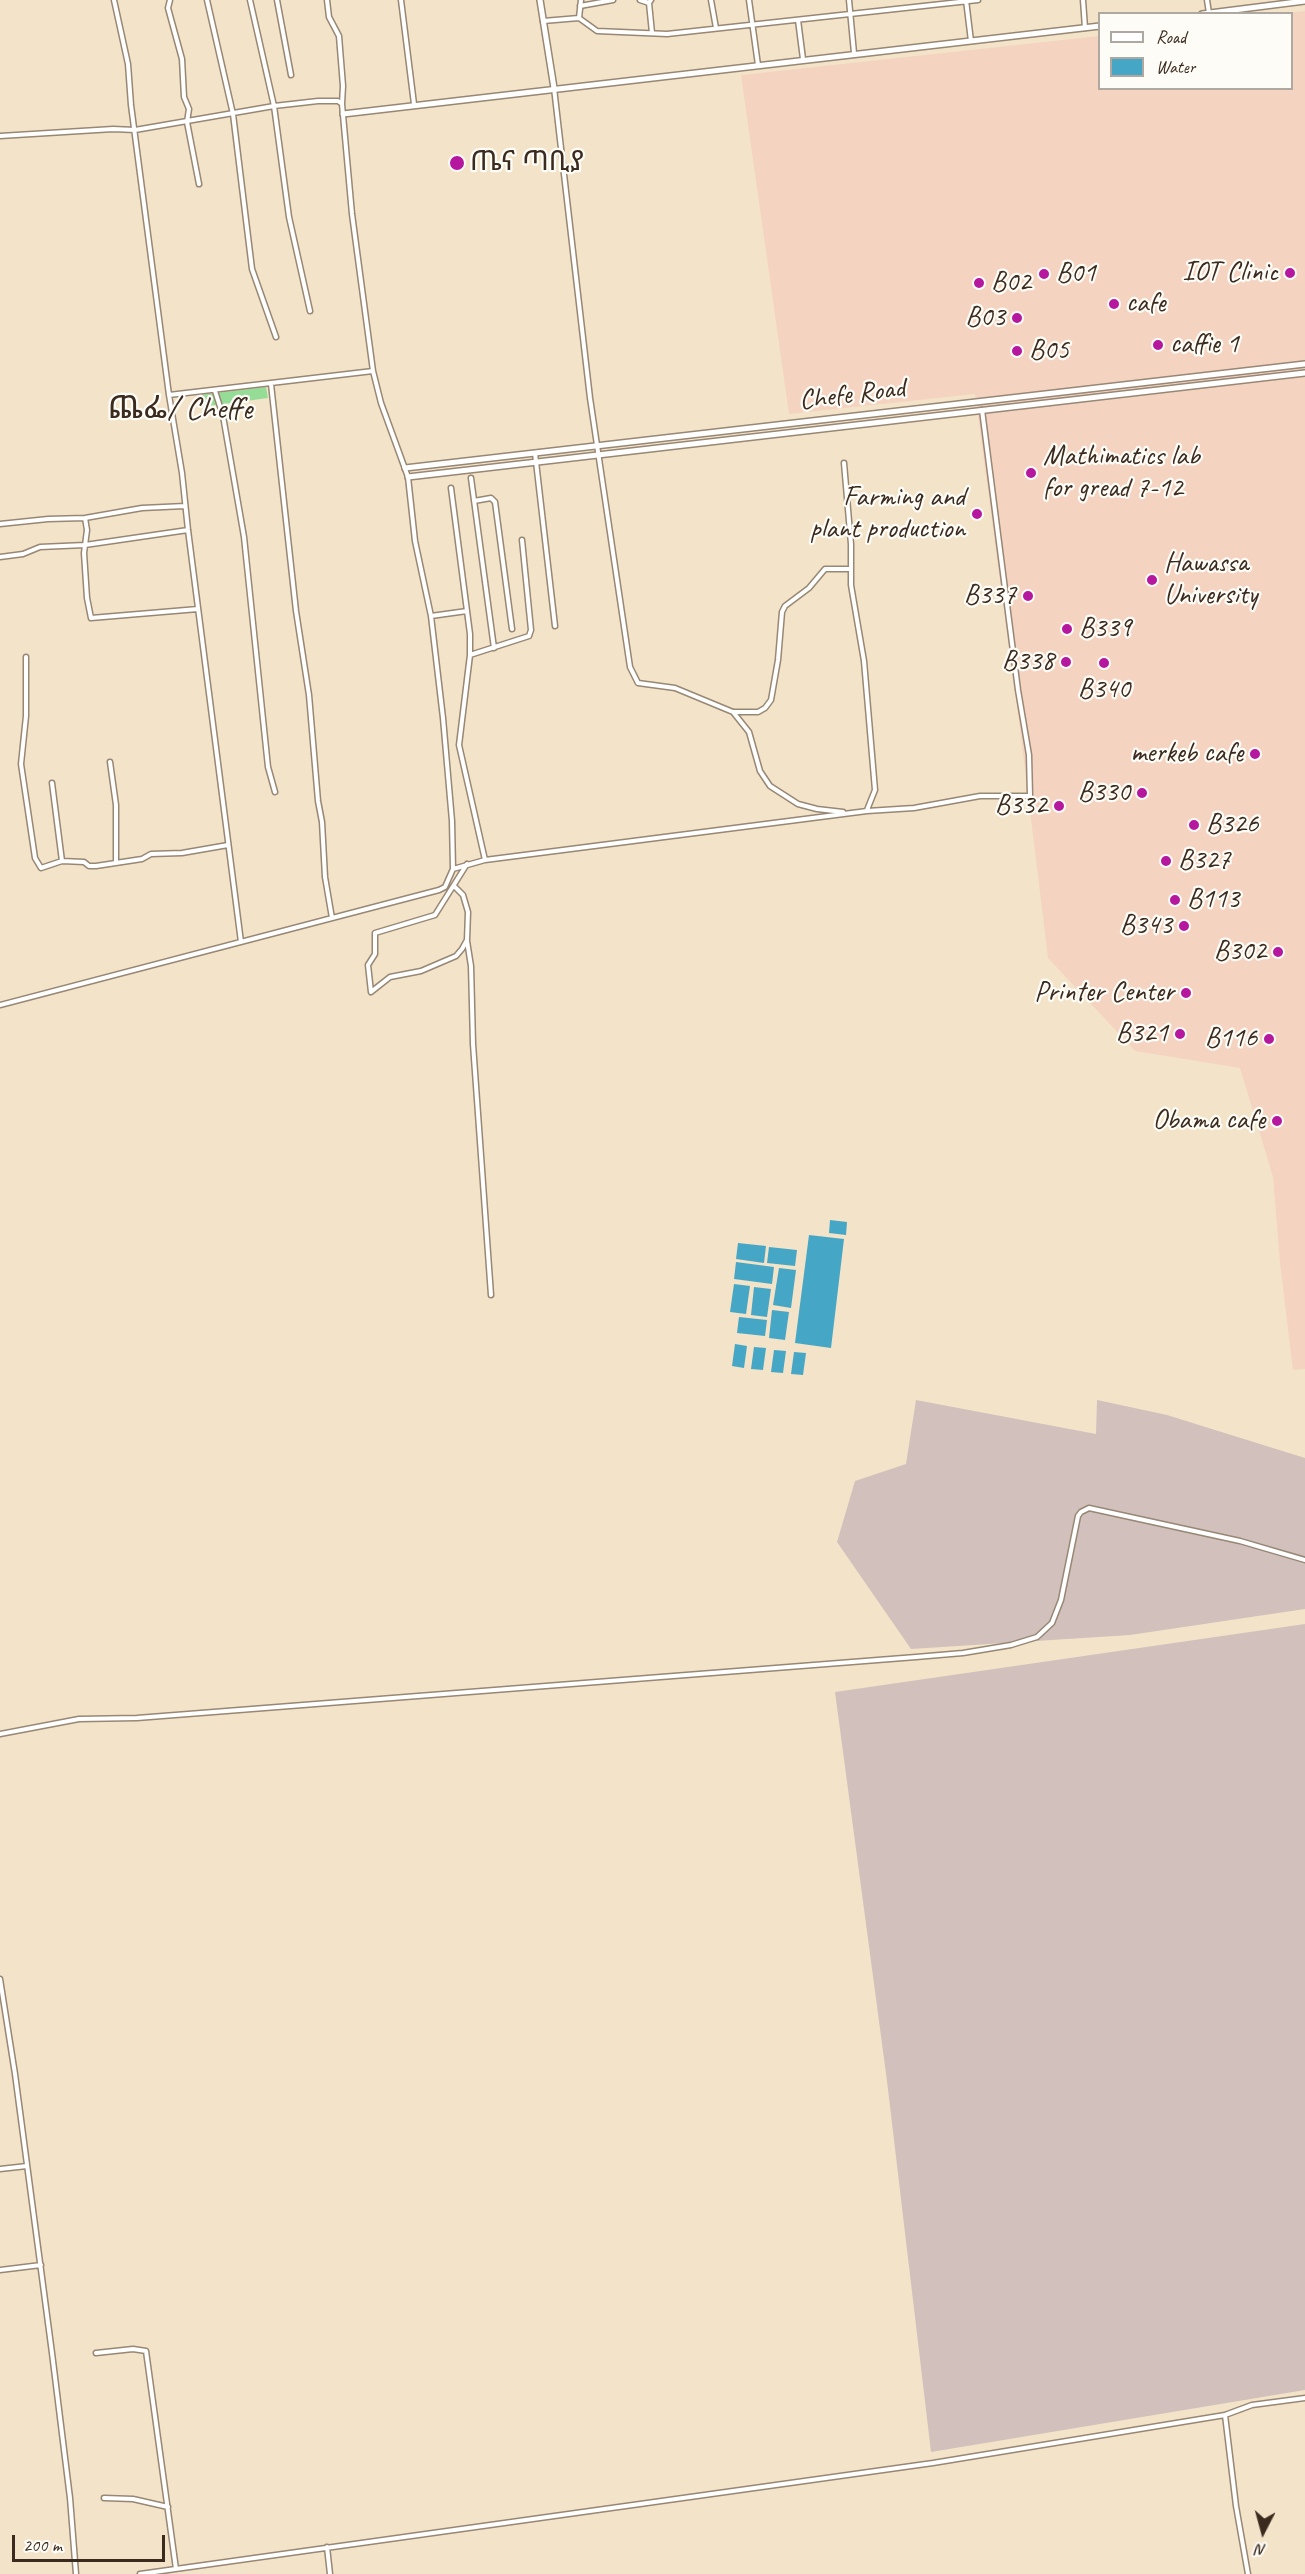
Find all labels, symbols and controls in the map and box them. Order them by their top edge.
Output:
legend [1098,12,1293,90]
text: Road [1156,26,1186,48]
text: Water [1156,56,1195,78]
place label: ጤና ጣቢያ [470,146,584,180]
marker: ጤና ጣቢያ [448,154,466,172]
place label: IOT Clinic [1183,256,1278,290]
place label: B01 [1056,257,1096,291]
place label: B02 [991,266,1031,300]
marker: IOT Clinic [1283,266,1297,280]
marker: B01 [1037,267,1051,281]
marker: B02 [972,276,986,290]
place label: cafe [1126,287,1165,321]
marker: cafe [1107,297,1121,311]
place label: B03 [965,301,1005,335]
marker: B03 [1010,311,1024,325]
place label: caffie 1 [1170,328,1239,362]
place label: B05 [1029,334,1069,368]
marker: caffie 1 [1151,338,1165,352]
marker: B05 [1010,344,1024,358]
street label: Chefe Road [797,372,907,418]
district label: ጨፌ/ Cheffe [108,391,252,429]
place label: Mathimatics lab for gread 7-12 [1043,440,1200,506]
marker: Mathimatics lab for gread 7-12 [1024,466,1038,480]
place label: Farming and plant production [810,481,965,547]
marker: Farming and plant production [970,507,984,521]
place label: Hawassa University [1164,547,1257,613]
marker: Hawassa University [1145,573,1159,587]
place label: B337 [964,579,1016,613]
marker: B337 [1021,589,1035,603]
place label: B339 [1079,612,1131,646]
marker: B339 [1060,622,1074,636]
place label: B338 [1002,645,1054,679]
marker: B338 [1059,655,1073,669]
marker: B340 [1097,656,1111,670]
place label: B340 [1078,673,1130,707]
place label: merkeb cafe [1130,737,1243,771]
marker: merkeb cafe [1248,747,1262,761]
place label: B330 [1078,776,1130,810]
marker: B330 [1135,786,1149,800]
place label: B332 [995,789,1047,823]
marker: B332 [1052,799,1066,813]
place label: B326 [1206,808,1258,842]
marker: B326 [1187,818,1201,832]
place label: B327 [1178,844,1230,878]
marker: B327 [1159,854,1173,868]
place label: B113 [1187,883,1239,917]
marker: B113 [1168,893,1182,907]
place label: B343 [1120,909,1172,943]
marker: B343 [1177,919,1191,933]
place label: B302 [1214,935,1266,969]
marker: B302 [1271,945,1285,959]
place label: Printer Center [1034,976,1174,1010]
marker: Printer Center [1179,986,1193,1000]
place label: B321 [1116,1017,1168,1051]
place label: B116 [1205,1022,1257,1056]
marker: B321 [1173,1027,1187,1041]
marker: B116 [1262,1032,1276,1046]
place label: Obama cafe [1152,1104,1265,1138]
marker: Obama cafe [1270,1114,1284,1128]
north arrow [1233,2502,1293,2562]
scale bar [15,2523,168,2561]
text: 200 m [23,2534,62,2556]
text: N [1255,2539,1267,2560]

